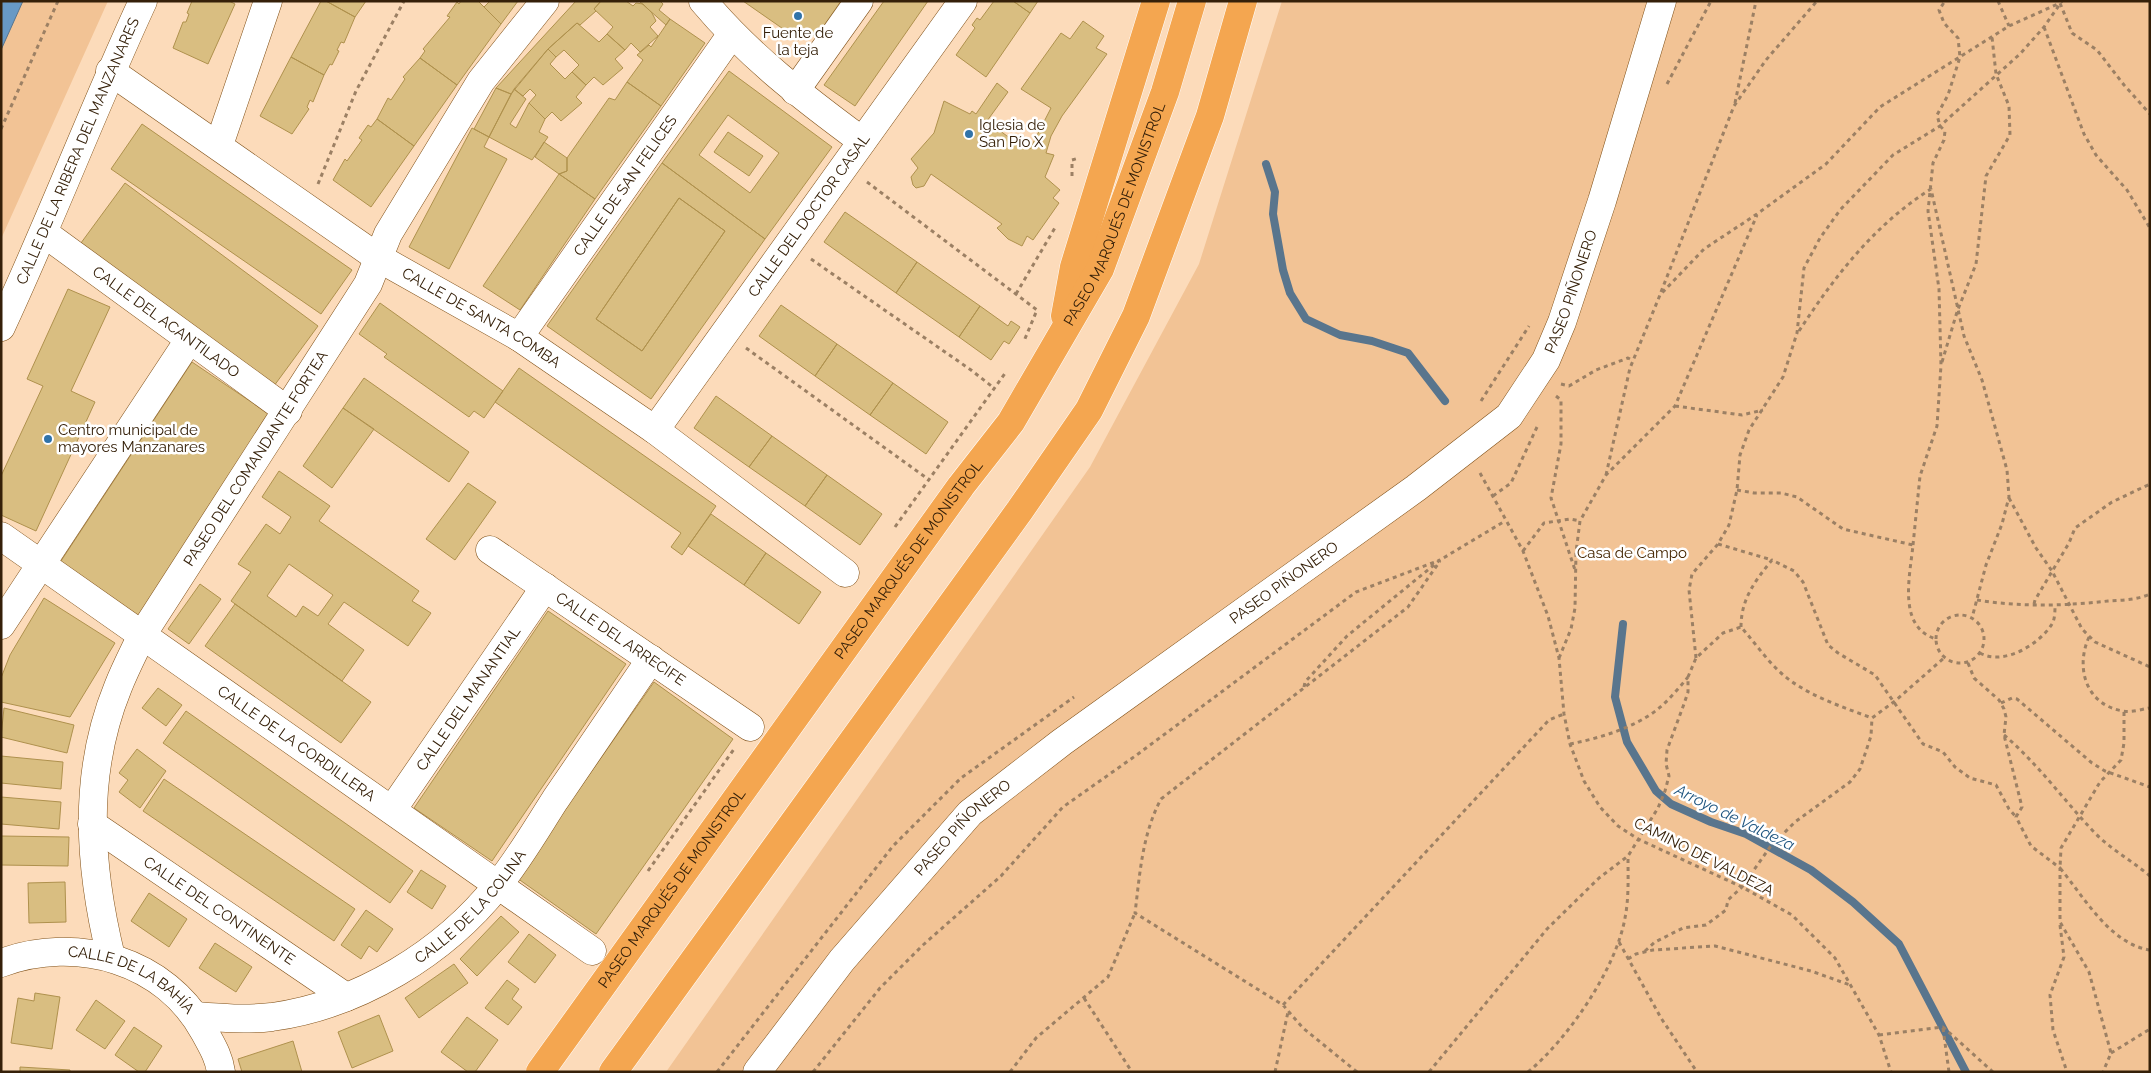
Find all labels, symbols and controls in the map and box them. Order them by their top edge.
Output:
marker: Fuente de la teja [792,10,804,22]
street label: CALLE DE LA RIBERA DEL MANZANARES [13,15,143,287]
place label: Fuente de la teja [763,24,833,59]
street label: PASEO MARQUÉS DE MONISTROL [1060,100,1169,329]
street label: CALLE DE SAN FELICES [570,112,681,259]
place label: Iglesia de San Pío X [979,116,1046,151]
marker: Iglesia de San Pío X [963,128,975,140]
street label: CALLE DEL DOCTOR CASAL [744,130,874,301]
street label: PASEO PIÑONERO [1541,228,1601,356]
street label: CALLE DEL ACANTILADO [89,262,243,382]
street label: CALLE DE SANTA COMBA [399,264,564,372]
street label: PASEO DEL COMANDANTE FORTEA [180,348,332,569]
place label: Centro municipal de mayores Manzanares [58,421,205,456]
marker: Centro municipal de mayores Manzanares [42,433,54,445]
street label: PASEO MARQUÉS DE MONISTROL [831,457,987,663]
street label: PASEO PIÑONERO [1226,538,1342,628]
park label: Casa de Campo [1577,544,1687,562]
street label: CALLE DEL ARRECIFE [552,588,689,689]
street label: CALLE DEL MANANTIAL [413,623,524,774]
street label: CALLE DE LA CORDILLERA [214,682,379,805]
street label: PASEO PIÑONERO [911,776,1014,879]
water label: Arroyo de Valdeza [1671,780,1798,855]
street label: PASEO MARQUÉS DE MONISTROL [594,785,750,992]
street label: CAMINO DE VALDEZA [1631,814,1777,900]
street label: CALLE DE LA COLINA [411,847,530,967]
street label: CALLE DEL CONTINENTE [140,853,298,969]
street label: CALLE DE LA BAHÍA [67,943,198,1017]

